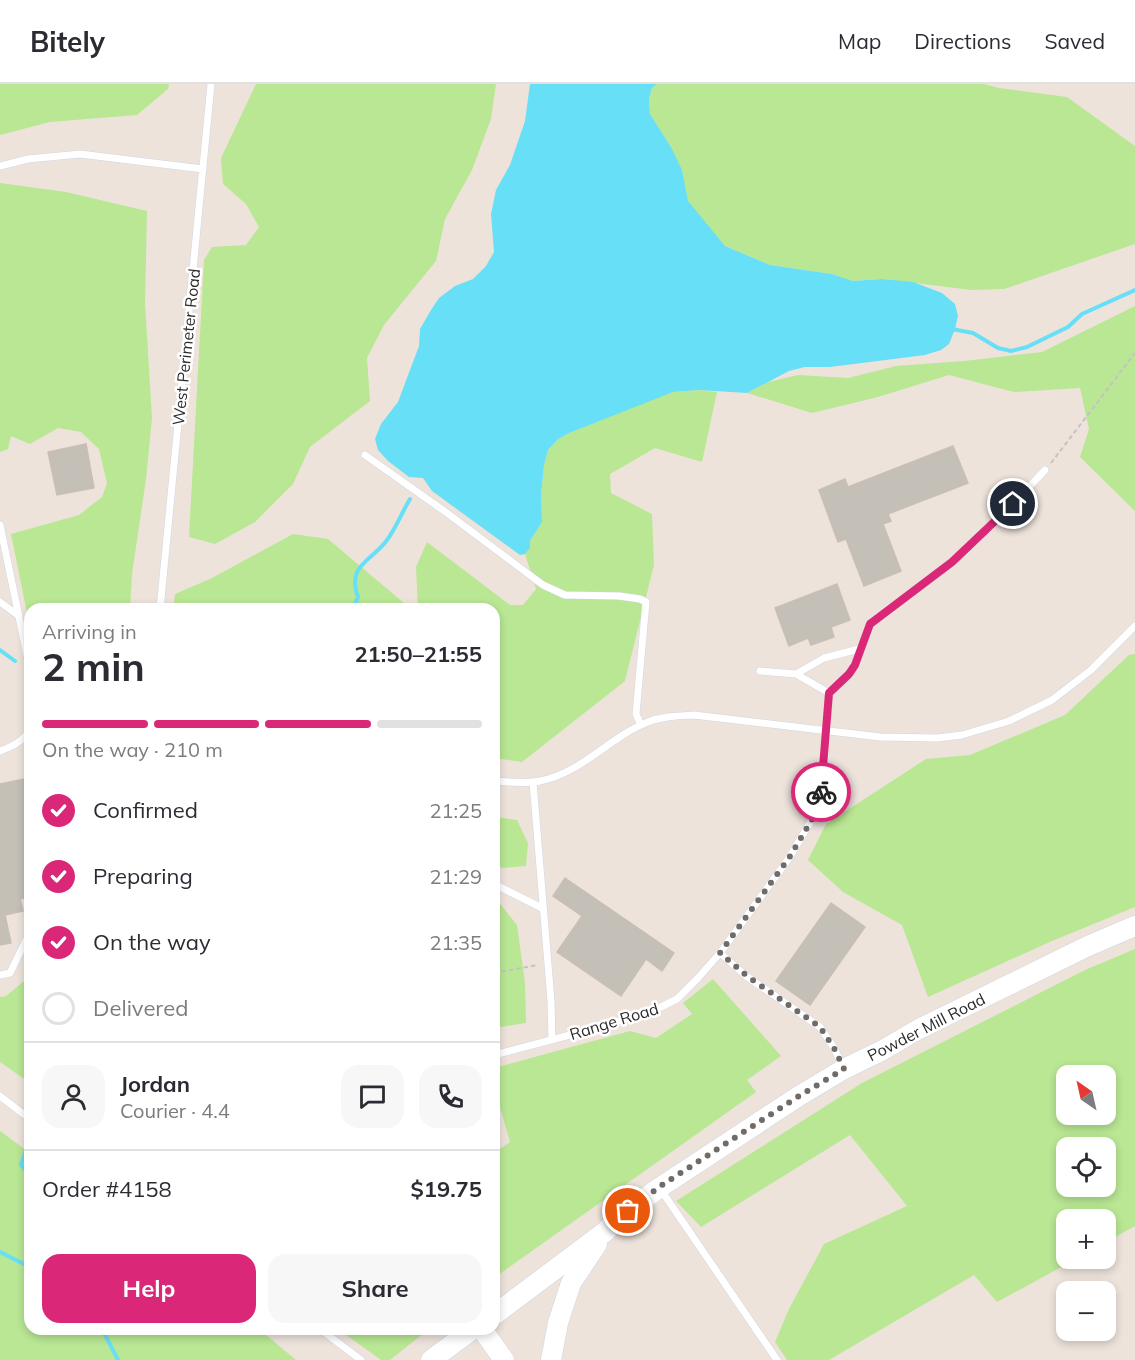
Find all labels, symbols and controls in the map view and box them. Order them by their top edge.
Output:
text: Bitely [30,24,105,59]
text: Map [838,28,881,54]
text: Directions [914,28,1011,54]
text: Saved [1044,28,1105,54]
street label: West Perimeter Road [168,268,204,426]
pin [987,478,1038,529]
icon: home [996,487,1029,520]
text: Arriving in [42,619,137,644]
text: 21:50–21:55 [354,640,482,668]
text: 2 min [42,642,145,691]
text: On the way · 210 m [42,737,223,762]
courier [791,762,851,822]
icon: bike [805,776,838,809]
icon: check [42,794,75,827]
text: Confirmed [93,796,198,824]
text: 21:25 [429,798,482,823]
icon: check [42,860,75,893]
text: Preparing [93,862,193,890]
text: 21:29 [429,864,482,889]
icon: check [42,926,75,959]
text: On the way [93,928,211,956]
text: 21:35 [429,930,482,955]
street label: Powder Mill Road [864,989,988,1065]
text: Delivered [93,994,188,1022]
street label: Range Road [567,998,661,1044]
button: person [42,1065,105,1128]
button: chat [341,1065,404,1128]
button: phone [419,1065,482,1128]
north arrow [1056,1065,1116,1125]
map controls [1056,1065,1116,1341]
text: Jordan [120,1070,190,1098]
text: Courier · 4.4 [120,1098,230,1123]
button: locate [1056,1137,1116,1197]
text: Order #4158 [42,1175,172,1203]
text: $19.75 [411,1175,482,1203]
pin [602,1185,653,1236]
icon: bag [611,1194,644,1227]
button: + [1056,1209,1116,1269]
button: Help [42,1254,256,1323]
button: Share [268,1254,482,1323]
button: − [1056,1281,1116,1341]

